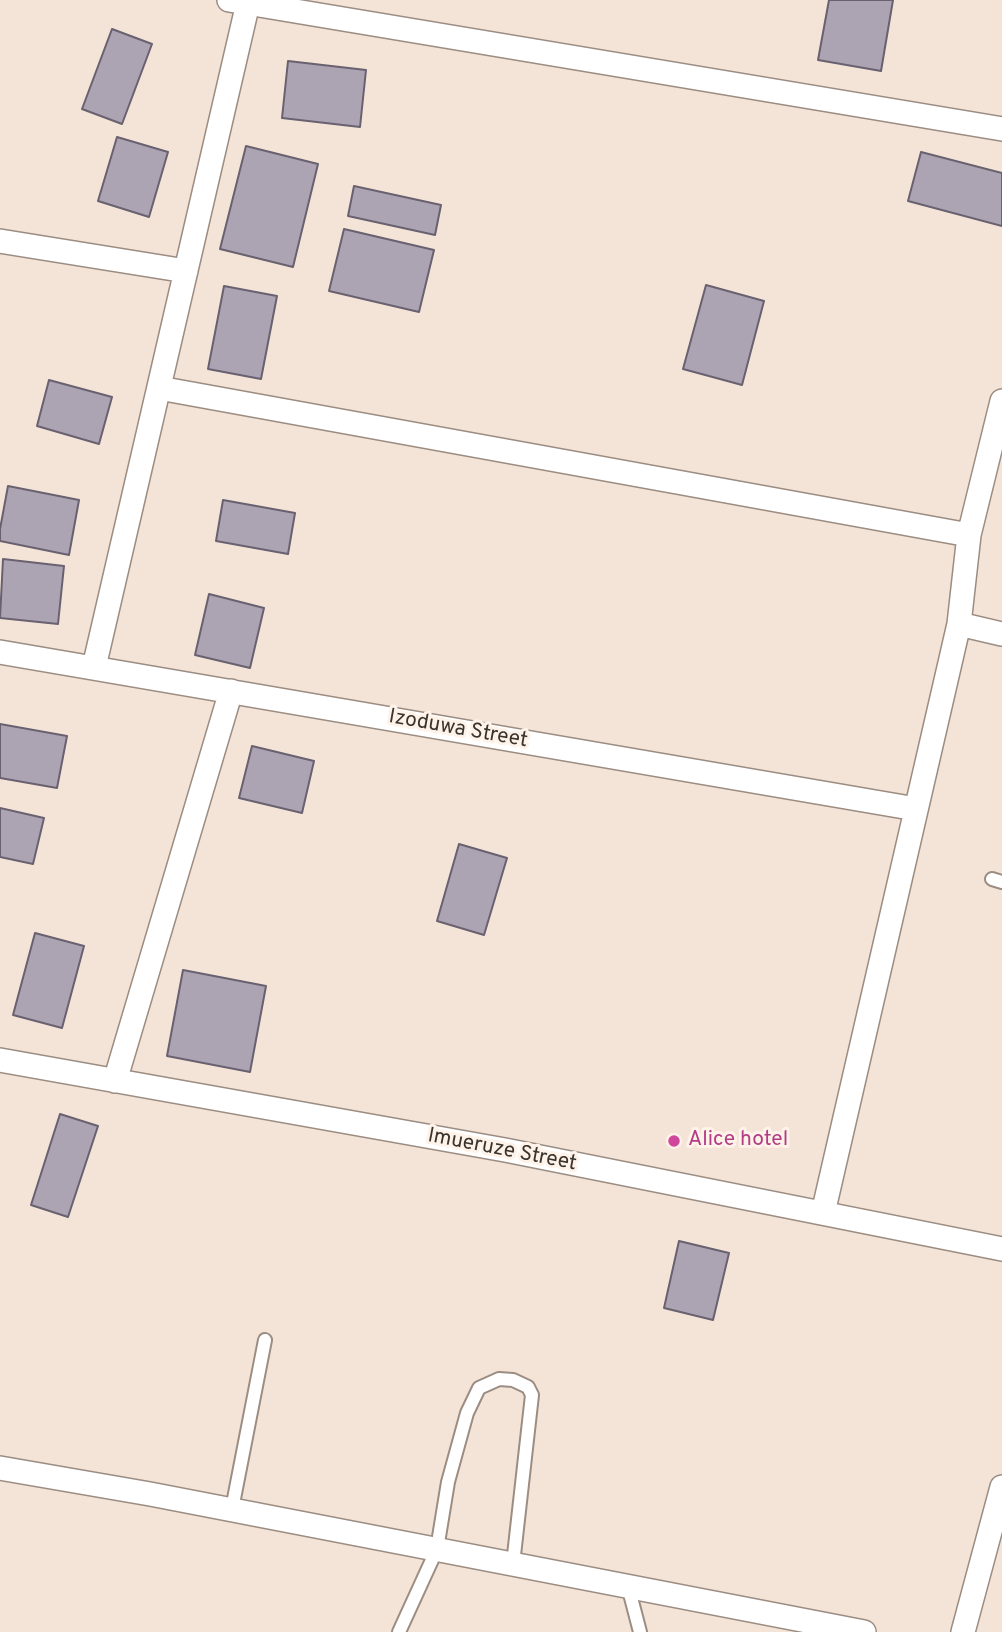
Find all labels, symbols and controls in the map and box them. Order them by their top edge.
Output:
street label: Izoduwa Street [387,705,529,755]
street label: Imueruze Street [425,1124,579,1178]
place label: Alice hotel [688,1128,788,1154]
marker: Alice hotel [666,1133,682,1149]

